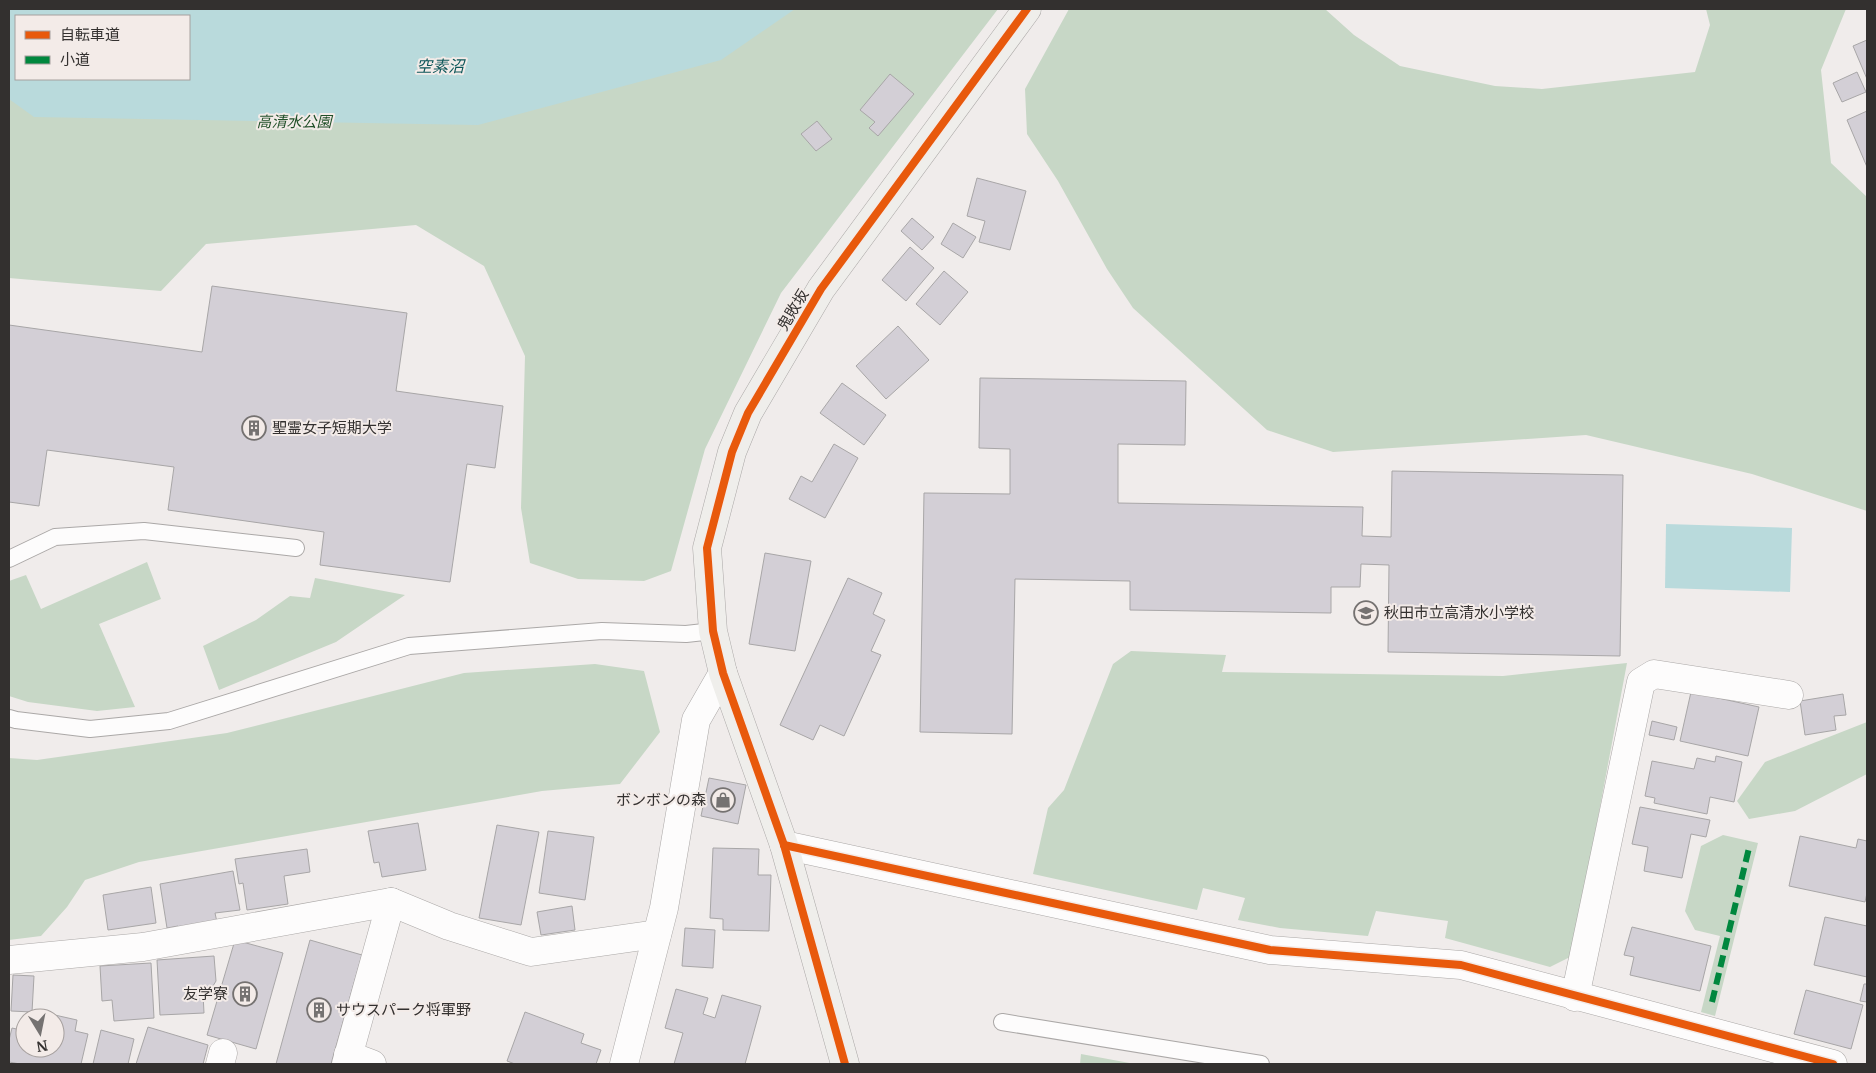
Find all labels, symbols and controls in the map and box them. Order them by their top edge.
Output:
legend [15,15,190,80]
text: 自転車道 [60,25,120,44]
text: 小道 [60,50,90,69]
water label: 空素沼 [416,56,466,76]
park label: 高清水公園 [256,112,333,131]
street label: 鬼敗坂 [773,286,812,334]
building icon: 聖霊女子短期大学 [241,415,267,441]
place label: 聖霊女子短期大学 [272,418,392,437]
school or university icon: 秋田市立高清水小学校 [1353,600,1379,626]
place label: 秋田市立高清水小学校 [1384,603,1534,622]
shop icon: ボンボンの森 [710,787,736,813]
place label: ボンボンの森 [616,790,706,809]
building icon: 友学寮 [232,981,258,1007]
place label: 友学寮 [183,984,228,1003]
building icon: サウスパーク将軍野 [306,997,332,1023]
place label: サウスパーク将軍野 [336,1000,471,1019]
north arrow [15,1008,65,1058]
text: N [35,1036,49,1056]

